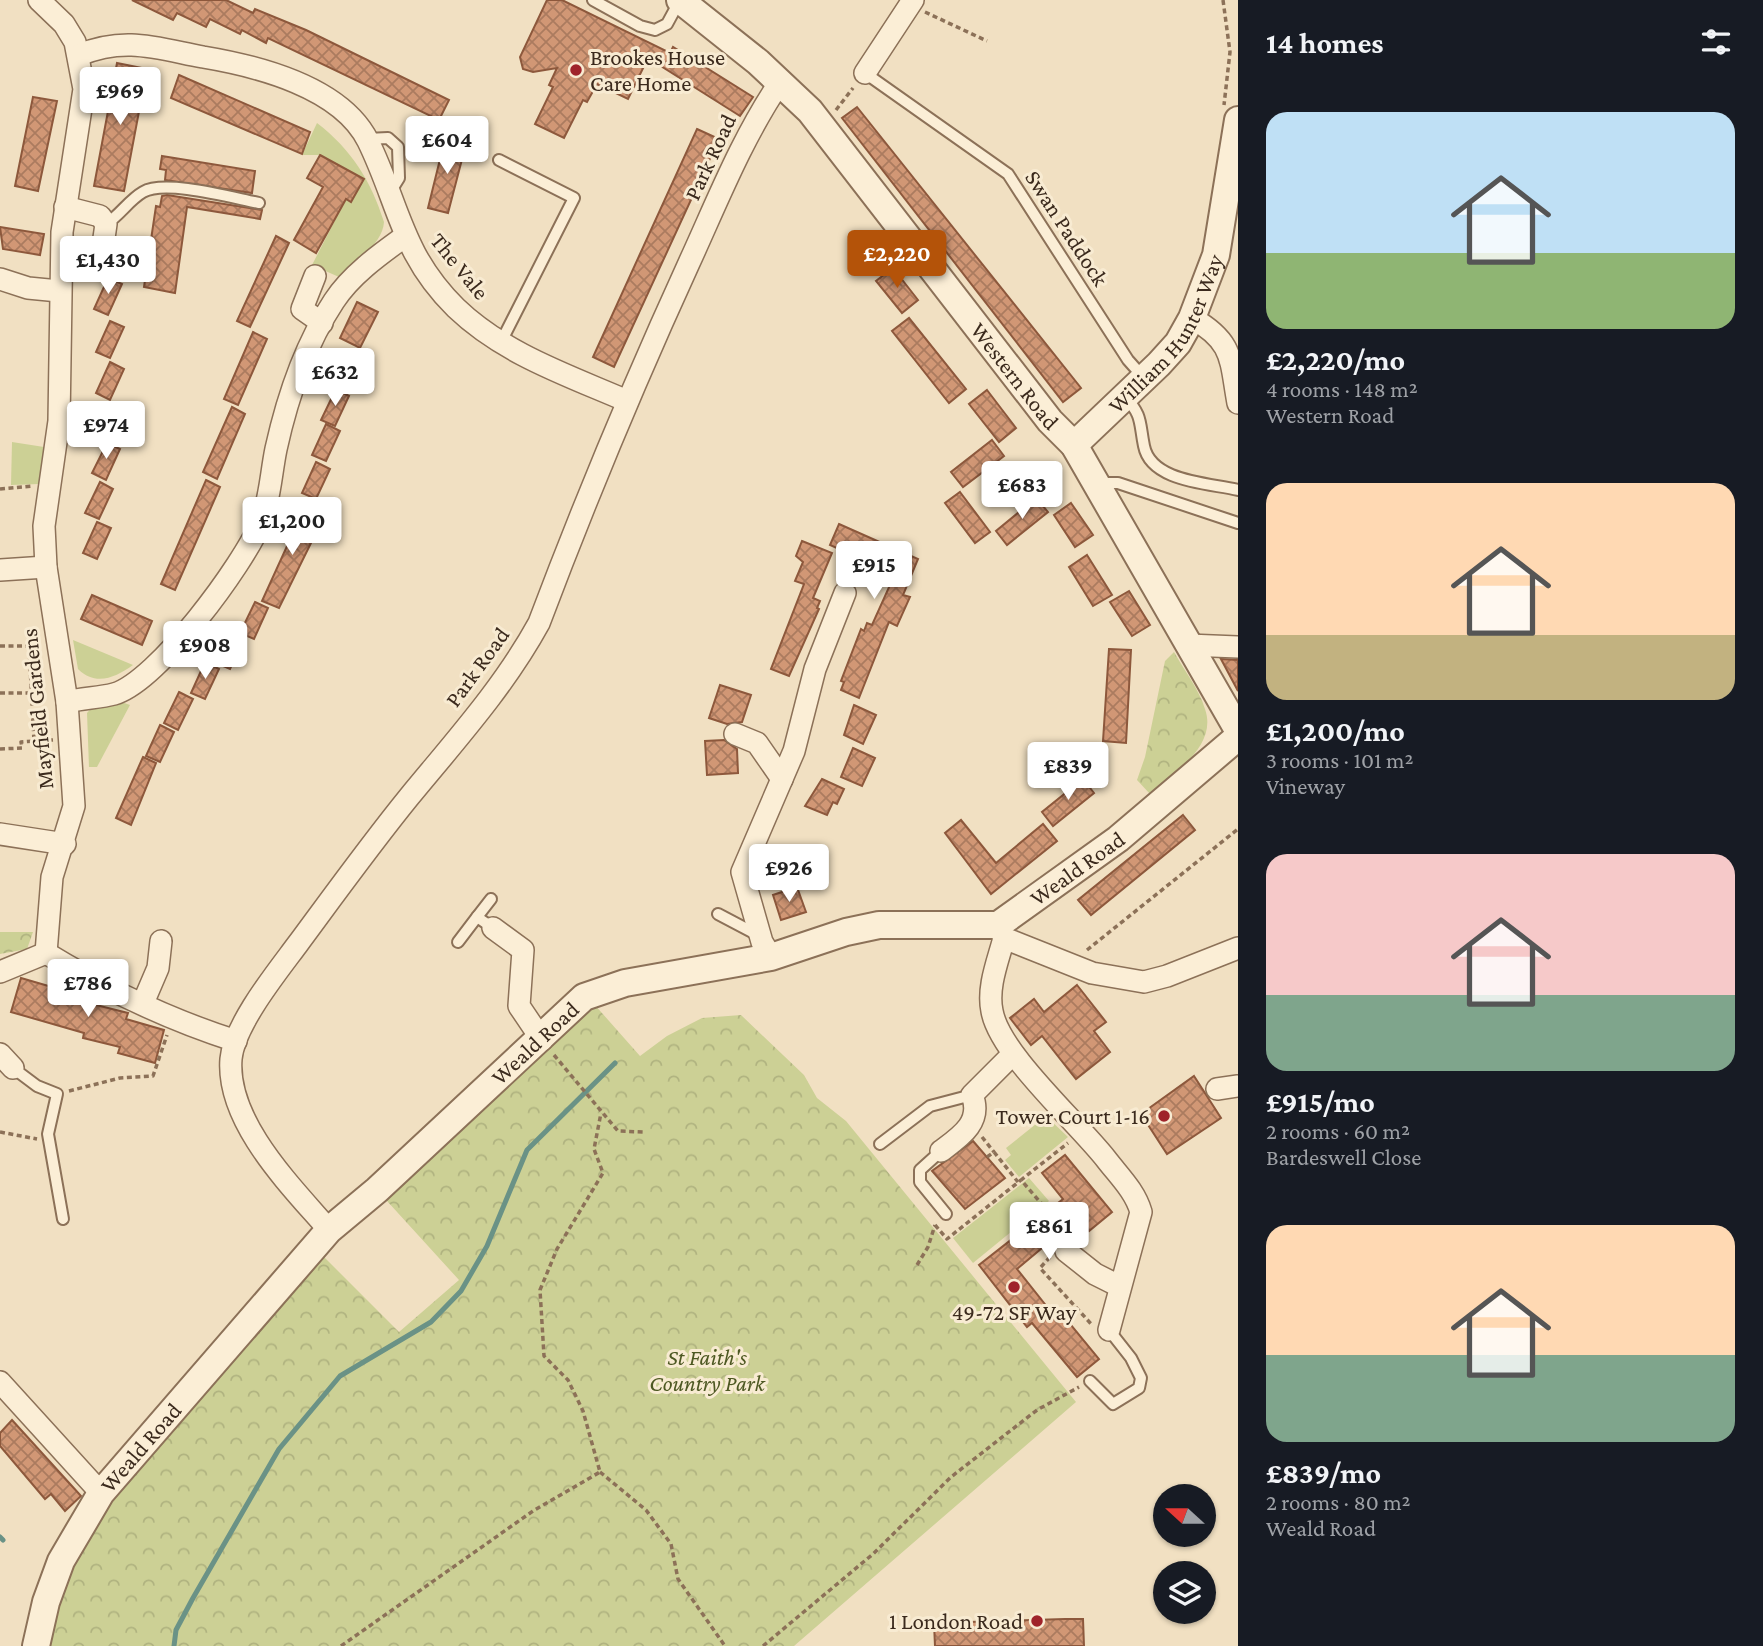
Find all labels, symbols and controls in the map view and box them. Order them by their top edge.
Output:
icon: filters [1697,23,1735,61]
text: 14 homes [1266,26,1384,59]
place label: Brookes House Care Home [590,44,725,96]
marker: Brookes House Care Home [568,62,584,78]
pin: £969 [79,68,161,127]
text: £969 [96,77,144,103]
street label: Park Road [679,110,741,204]
pin: £604 [406,116,488,176]
text: £604 [422,126,473,152]
icon: home [1438,157,1564,283]
street label: Swan Paddock [1020,165,1114,291]
street label: The Vale [425,227,495,305]
pin: £2,220 [840,230,954,290]
pin: £1,430 [51,236,165,296]
text: £2,220 [863,240,931,266]
text: £1,430 [76,246,140,272]
street label: William Hunter Way [1103,250,1228,418]
street label: Western Road [965,317,1064,435]
text: £2,220/mo [1266,343,1405,376]
pin: £632 [294,348,376,408]
text: £632 [312,358,358,384]
text: 4 rooms · 148 m² [1266,376,1418,402]
pin: £974 [65,402,147,461]
text: Western Road [1266,402,1394,428]
text: £974 [83,411,129,437]
pin: £683 [981,462,1063,521]
text: £683 [997,471,1047,497]
pin: £1,200 [235,498,349,557]
text: £1,200 [259,507,325,533]
icon: home [1438,528,1564,654]
pin: £915 [833,542,915,601]
text: £915 [852,551,896,577]
pin: £908 [164,622,246,681]
street label: Park Road [439,622,515,712]
street label: Mayfield Gardens [16,627,58,791]
text: £908 [179,631,231,657]
text: £1,200/mo [1266,714,1405,747]
pin: £839 [1027,742,1109,802]
text: 3 rooms · 101 m² [1266,747,1413,773]
text: £839 [1043,752,1093,778]
text: Vineway [1266,773,1345,799]
street label: Weald Road [1025,826,1129,911]
pin: £926 [748,844,830,904]
text: £926 [765,854,813,880]
icon: home [1438,899,1564,1025]
pin: £786 [47,960,129,1019]
text: £786 [64,969,112,995]
street label: Weald Road [486,996,584,1090]
text: £915/mo [1266,1085,1375,1118]
place label: Tower Court 1-16 [996,1103,1150,1129]
marker: Tower Court 1-16 [1156,1108,1172,1124]
text: 2 rooms · 60 m² [1266,1118,1410,1144]
text: Bardeswell Close [1266,1144,1421,1170]
pin: £861 [1008,1202,1090,1262]
text: £861 [1026,1212,1072,1238]
icon: home [1438,1270,1564,1396]
marker: 49-72 SF Way [1006,1279,1022,1295]
place label: 49-72 SF Way [952,1299,1077,1325]
park label: St Faith's Country Park [649,1344,766,1396]
street label: Weald Road [95,1397,186,1498]
text: £839/mo [1266,1456,1381,1489]
north arrow [1153,1484,1216,1547]
map controls [1153,1484,1216,1624]
text: 2 rooms · 80 m² [1266,1489,1411,1515]
text: Weald Road [1266,1515,1376,1541]
button: layers [1153,1561,1216,1624]
place label: 1 London Road [889,1608,1023,1634]
marker: 1 London Road [1029,1613,1045,1629]

